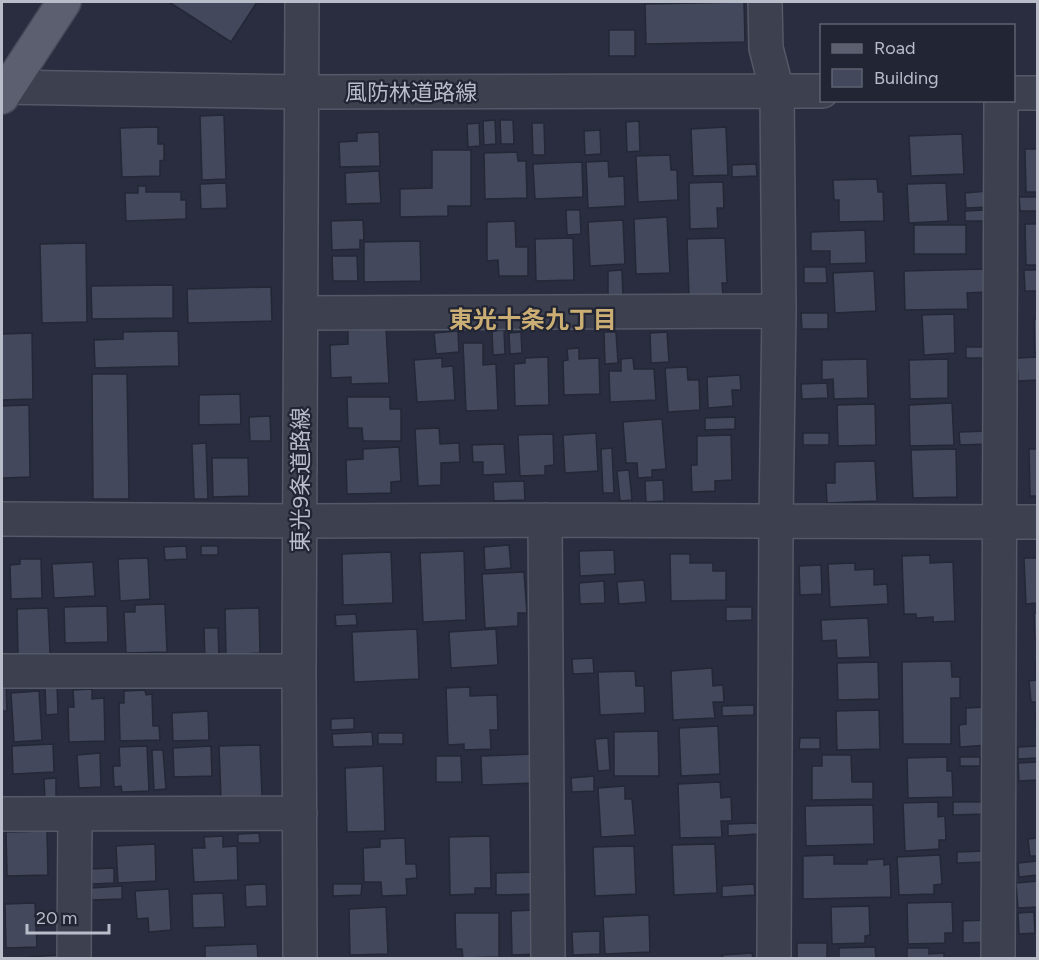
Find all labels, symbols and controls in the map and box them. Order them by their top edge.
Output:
legend [820,24,1015,102]
text: Road [874,37,915,59]
text: Building [874,67,939,89]
street label: 風防林道路線 [345,79,477,106]
district label: 東光十条九丁目 [449,305,617,334]
street label: 東光9条道路線 [287,408,314,552]
scale bar [27,897,110,935]
text: 20 m [36,907,77,929]

